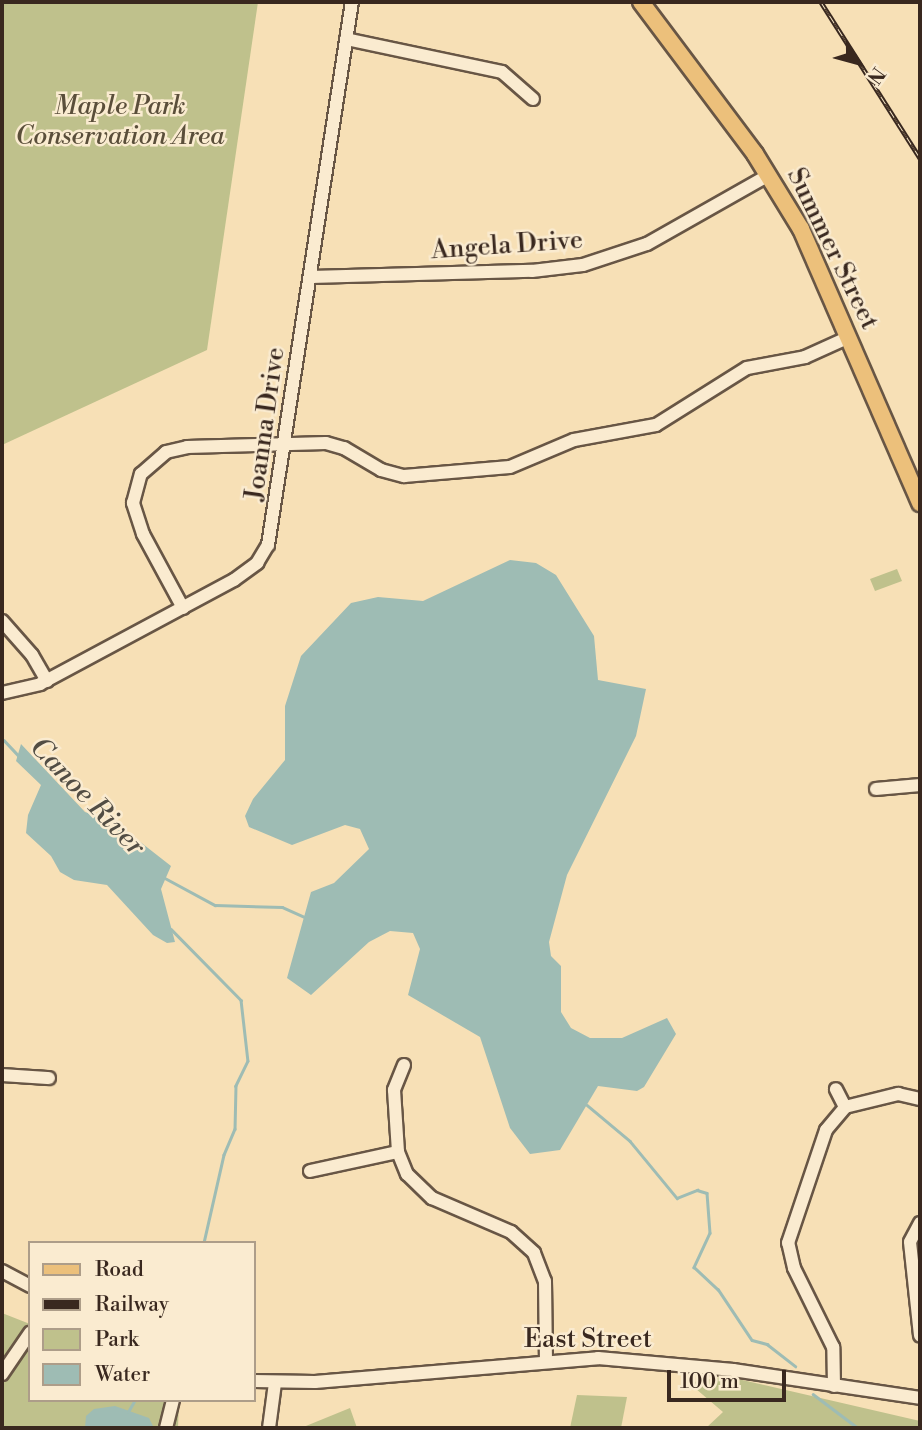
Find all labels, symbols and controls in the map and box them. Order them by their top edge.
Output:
north arrow [824,28,894,98]
text: N [862,62,890,88]
park label: Maple Park Conservation Area [16,91,224,152]
street label: Summer Street [779,163,885,335]
street label: Angela Drive [430,225,584,267]
street label: Joanna Drive [240,345,292,503]
water label: Canoe River [22,731,152,863]
legend [28,1241,256,1402]
text: Road [95,1257,144,1283]
text: Railway [95,1292,169,1318]
street label: East Street [524,1324,652,1356]
text: Park [95,1327,139,1353]
scale bar [670,1356,789,1400]
text: Water [95,1362,150,1388]
text: 100 m [680,1369,739,1395]

